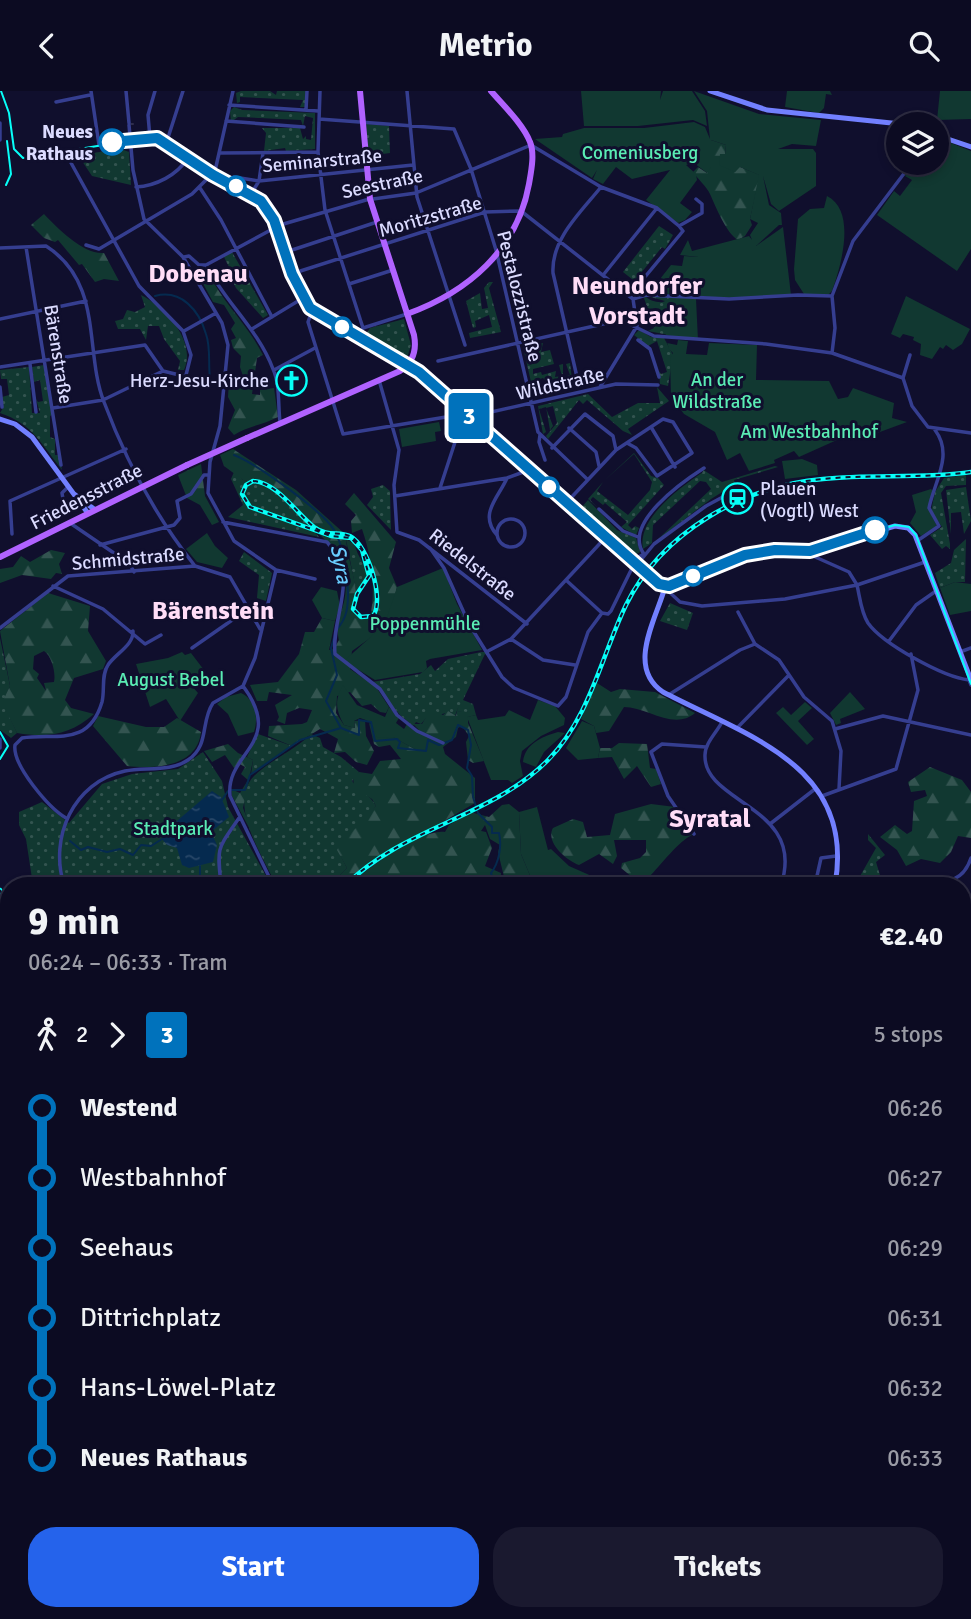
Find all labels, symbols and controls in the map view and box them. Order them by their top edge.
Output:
text: Metrio [438,26,533,65]
icon: back [28,27,66,65]
icon: search [905,27,943,65]
map controls [886,112,949,175]
button: layers [886,112,949,175]
place label: Neues Rathaus [26,120,93,166]
marker: Neues Rathaus [99,129,125,155]
park label: Comeniusberg [582,141,698,165]
street label: Seminarstraße [261,144,383,178]
street label: Seestraße [339,164,425,204]
unlabelled marker [226,176,246,196]
street label: Moritzstraße [376,191,484,243]
street label: Pestalozzistraße [491,228,547,364]
district label: Dobenau [148,258,248,290]
district label: Neundorfer Vorstadt [572,270,703,332]
street label: Bärenstraße [38,303,78,406]
unlabelled marker [332,317,352,337]
street label: Wildstraße [514,362,607,406]
church icon: Herz-Jesu-Kirche [275,363,309,397]
park label: An der Wildstraße [672,368,762,414]
place label: Herz-Jesu-Kirche [130,369,269,393]
line badge: 3 [446,393,492,439]
text: 3 [463,401,475,431]
park label: Am Westbahnhof [740,420,879,444]
street label: Friedensstraße [26,458,147,535]
unlabelled marker [539,477,559,497]
place label: Plauen (Vogtl) West [760,477,859,523]
station icon: Plauen (Vogtl) West [720,482,754,516]
unlabelled marker [862,517,888,543]
street label: Riedelstraße [424,523,521,606]
street label: Schmidstraße [71,542,185,576]
water label: Syra [324,542,358,587]
unlabelled marker [683,566,703,586]
district label: Bärenstein [152,595,274,627]
park label: Poppenmühle [370,612,480,636]
park label: August Bebel [117,668,225,692]
district label: Syratal [669,803,751,835]
park label: Stadtpark [133,817,213,841]
text: 9 min [28,898,120,945]
text: €2.40 [879,921,943,953]
text: 06:24 – 06:33 · Tram [28,948,228,977]
icon: walk [28,1016,66,1054]
icon: forward [98,1016,136,1054]
text: 2 [76,1020,88,1049]
text: 3 [160,1020,173,1050]
text: 5 stops [873,1020,943,1049]
text: Westend [80,1092,178,1124]
text: 06:26 [887,1094,943,1123]
text: Westbahnhof [80,1162,226,1194]
text: 06:27 [887,1164,943,1193]
text: Seehaus [80,1232,173,1264]
text: 06:29 [887,1234,943,1263]
text: Dittrichplatz [80,1302,221,1334]
text: 06:31 [887,1304,943,1333]
text: Hans-Löwel-Platz [80,1372,276,1404]
text: 06:32 [887,1374,943,1403]
text: Neues Rathaus [80,1442,247,1474]
text: 06:33 [887,1444,943,1473]
button: Start [28,1527,479,1607]
button: Tickets [493,1527,943,1607]

